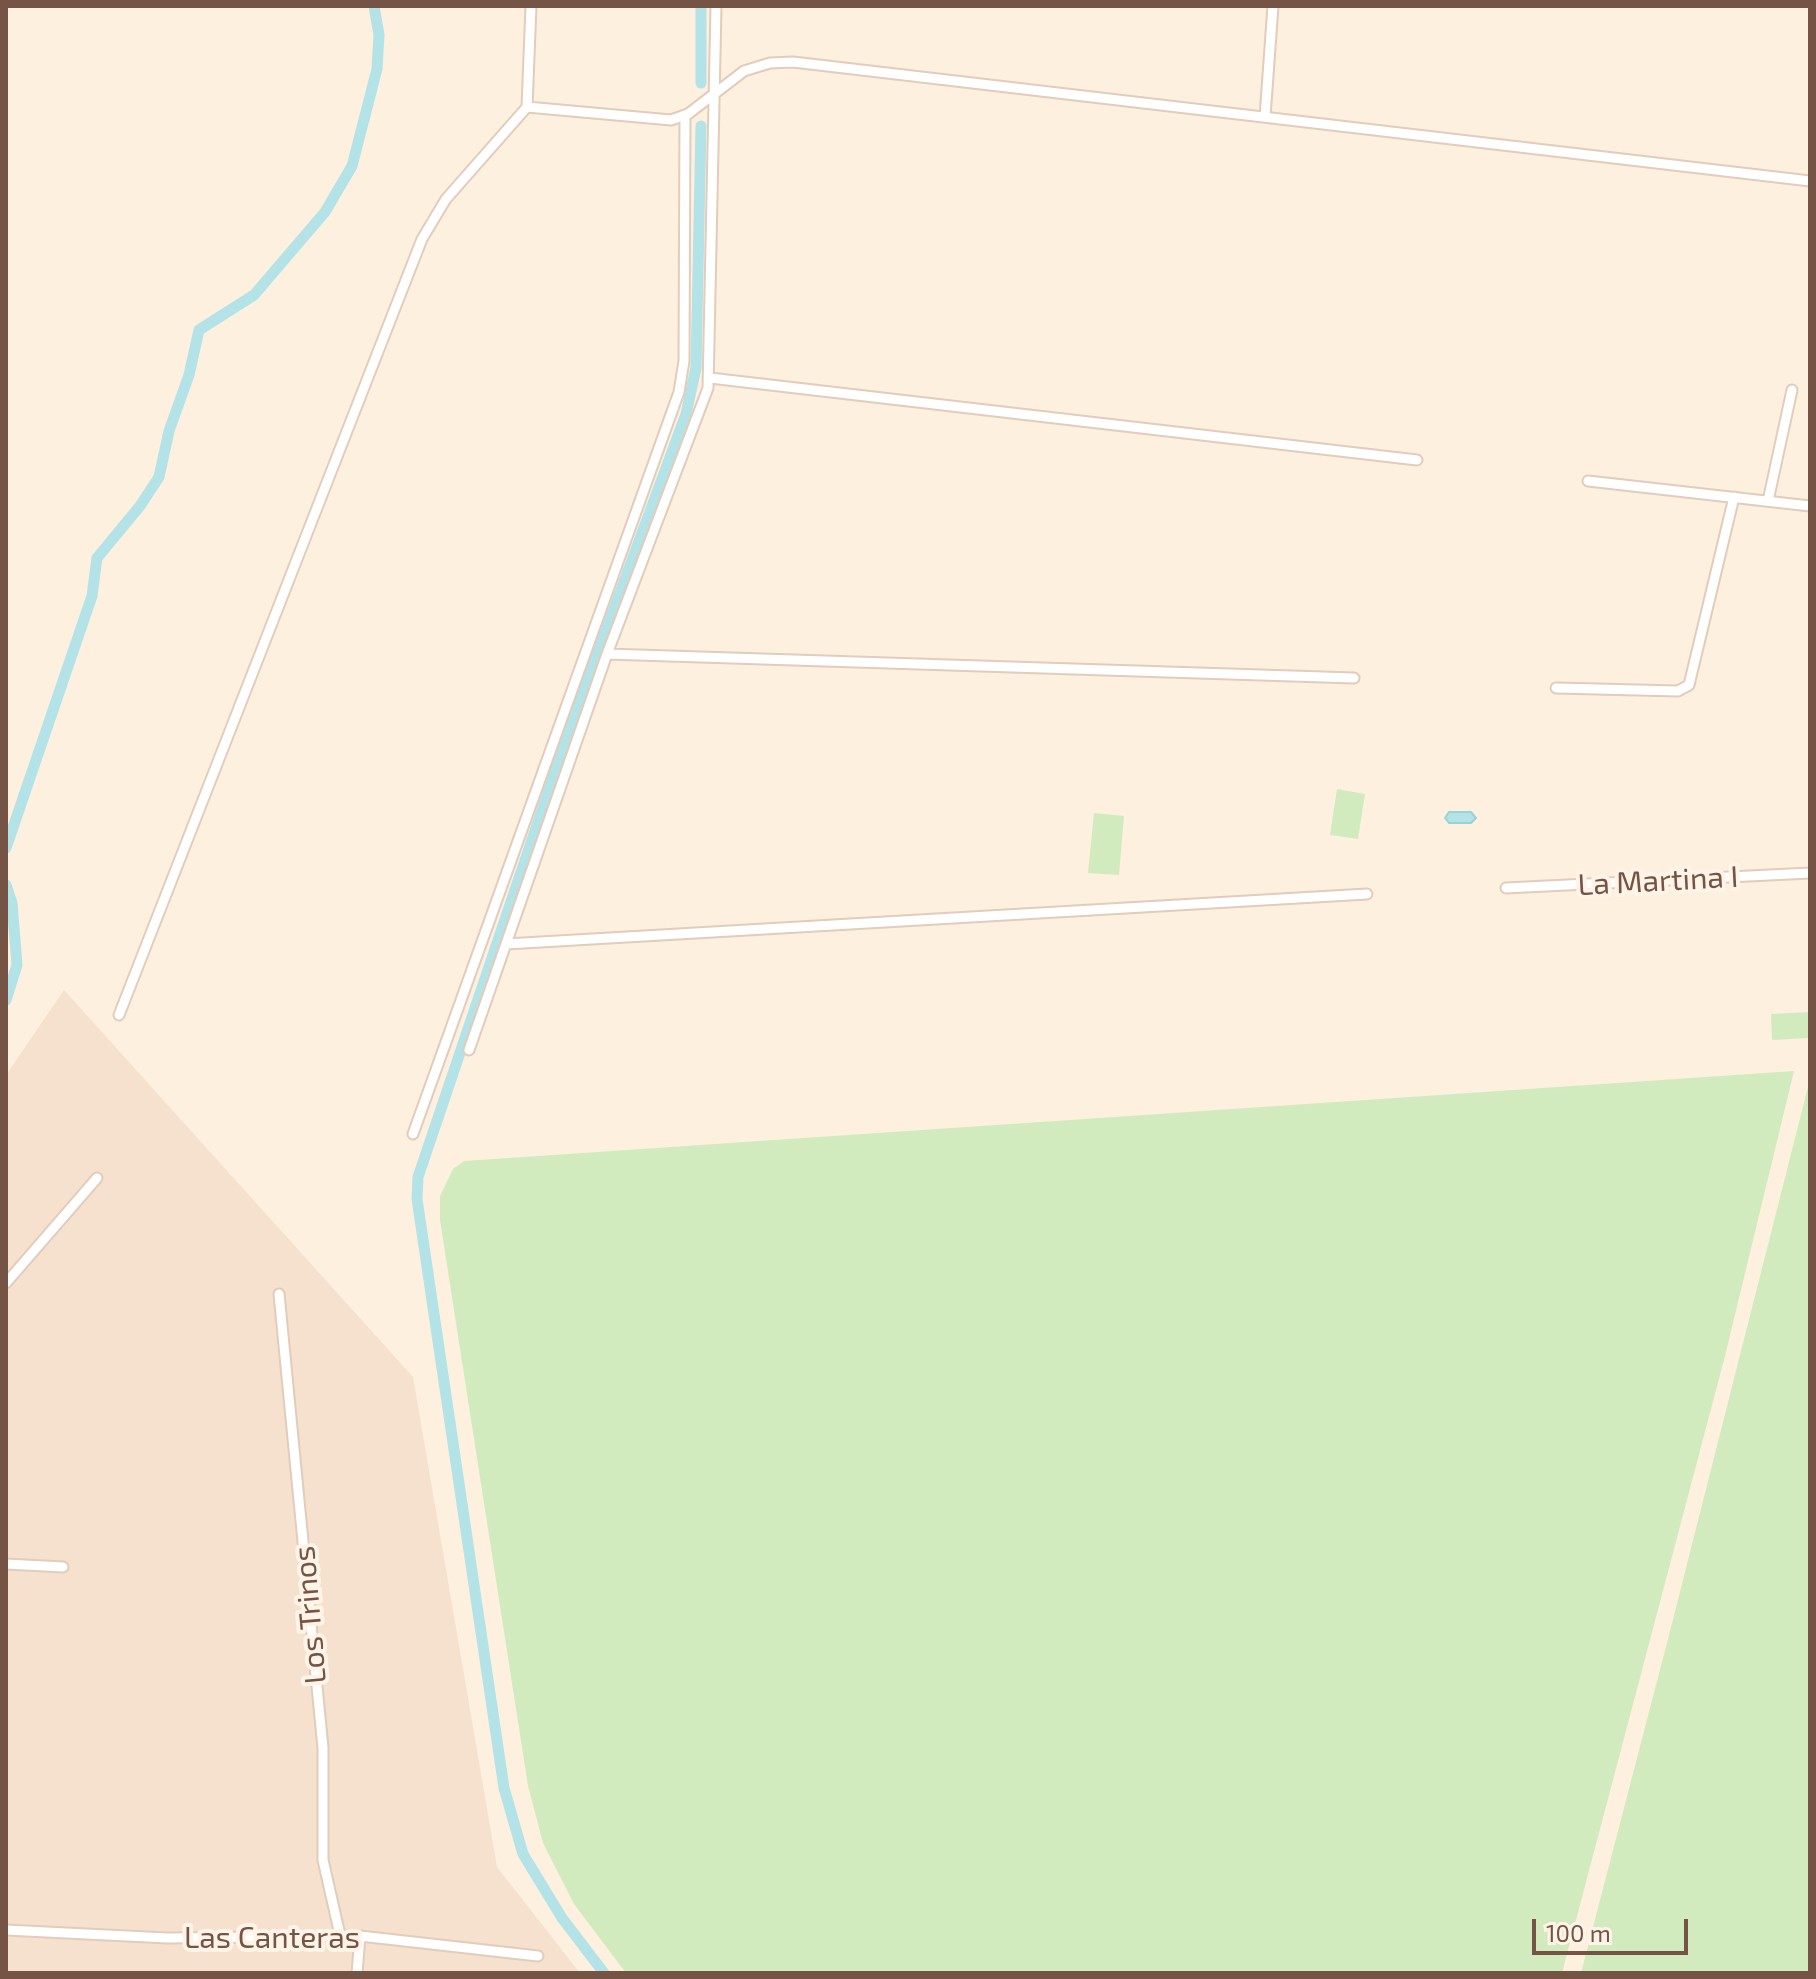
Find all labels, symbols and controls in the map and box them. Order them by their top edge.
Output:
street label: La Martina I [1577,859,1739,903]
street label: Los Trinos [286,1545,334,1685]
scale bar [1536,1903,1692,1953]
text: 100 m [1546,1918,1611,1947]
street label: Las Canteras [184,1920,360,1956]

